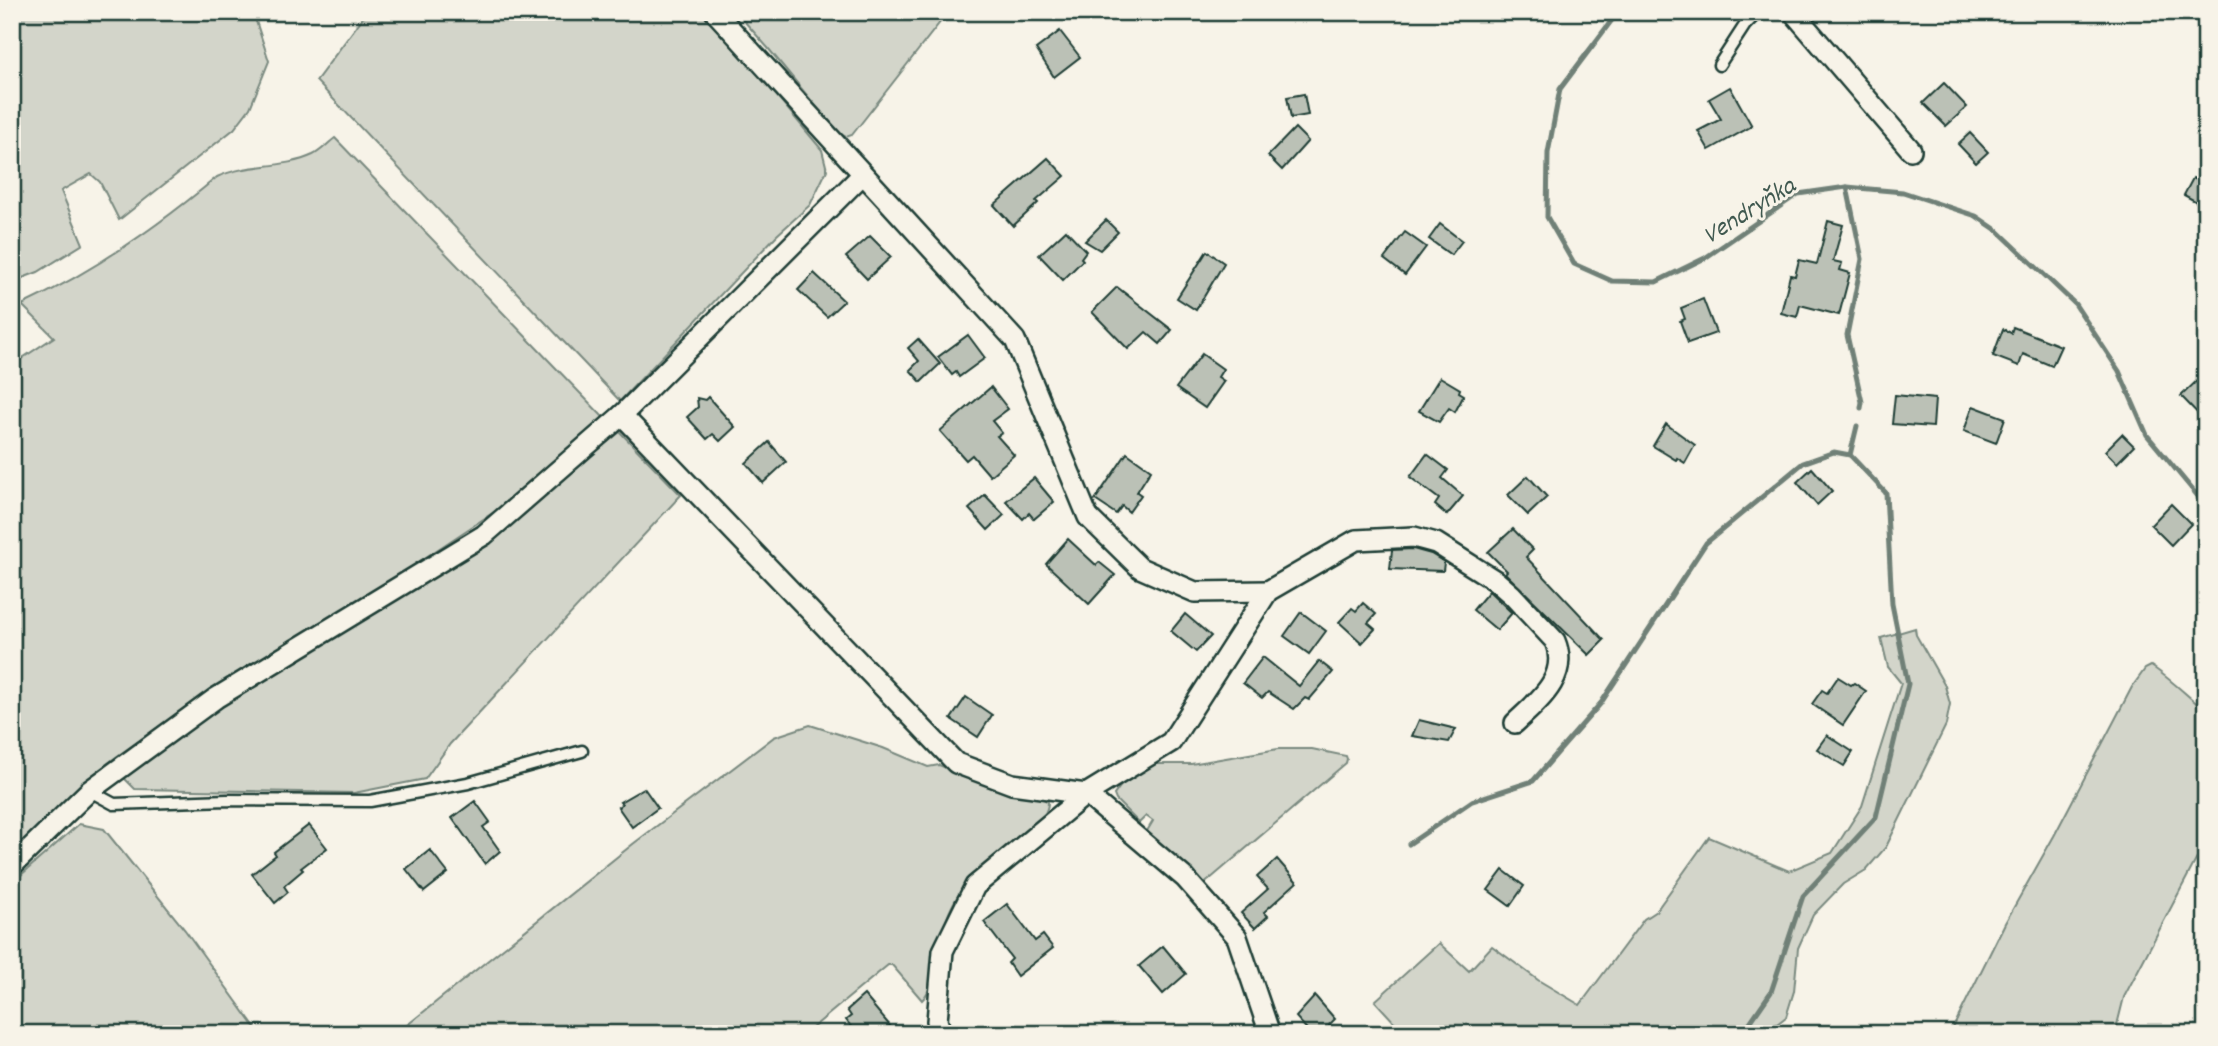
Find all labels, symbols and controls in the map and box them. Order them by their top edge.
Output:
water label: Vendryňka [1696,168,1805,255]

